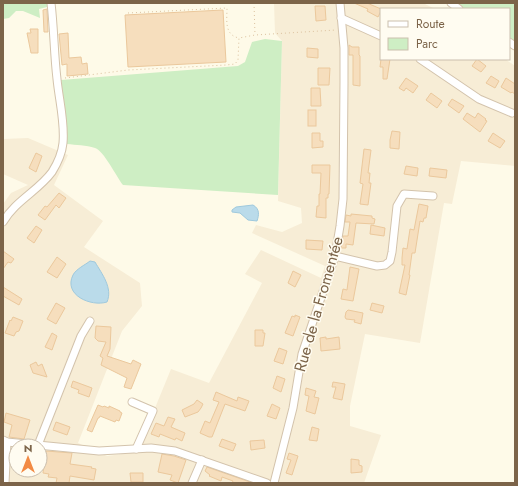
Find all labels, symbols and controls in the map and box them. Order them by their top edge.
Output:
legend [380,8,510,60]
text: Route [416,15,445,33]
text: Parc [416,35,438,53]
street label: Rue de la Fromentée [288,234,349,375]
north arrow [8,438,48,478]
text: N [24,440,32,456]

